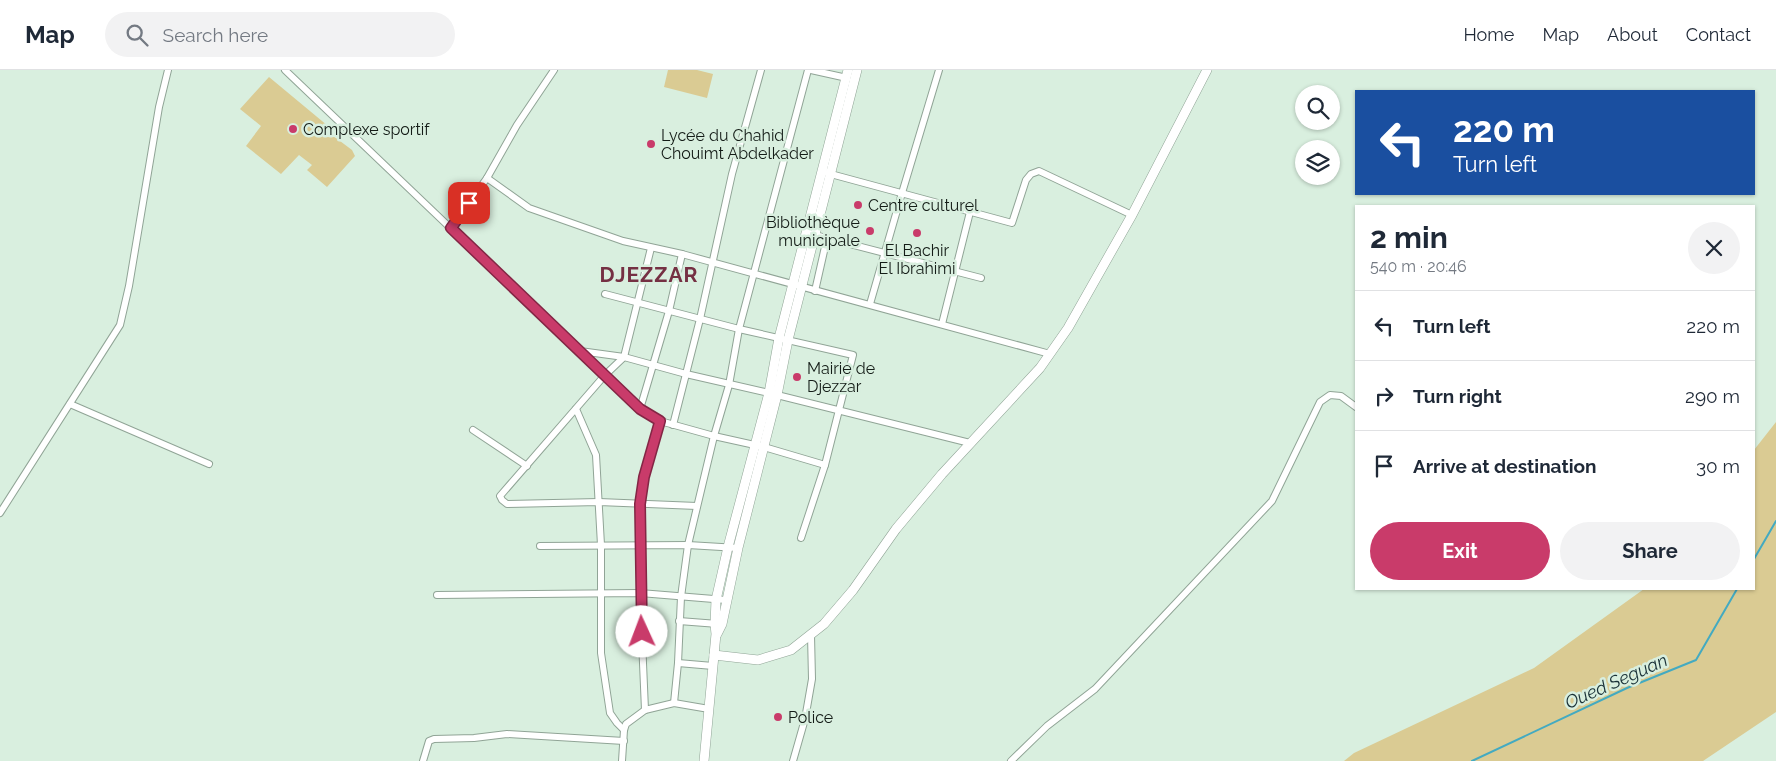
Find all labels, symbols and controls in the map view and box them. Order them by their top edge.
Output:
search box [105,12,455,57]
text: Map [25,20,75,49]
icon: search [123,21,151,49]
text: Search here [163,24,268,46]
text: Home [1463,24,1514,45]
text: Map [1542,24,1579,45]
text: About [1607,24,1658,45]
text: Contact [1686,24,1751,45]
map controls [1295,85,1340,185]
button: search [1295,85,1340,130]
text: 220 m [1453,109,1555,150]
icon: left [1370,110,1435,175]
place label: Complexe sportif [303,120,430,139]
marker: Complexe sportif [287,123,299,135]
place label: Lycée du Chahid Chouimt Abdelkader [661,126,814,163]
marker: Lycée du Chahid Chouimt Abdelkader [645,138,657,150]
button: layers [1295,140,1340,185]
text: Turn left [1453,151,1537,177]
pin [448,182,490,224]
icon: arrive [455,189,483,217]
place label: Centre culturel [868,196,979,215]
marker: Centre culturel [852,199,864,211]
place label: Bibliothèque municipale [766,213,860,250]
text: 2 min [1370,220,1448,255]
button: close [1688,222,1740,274]
marker: Bibliothèque municipale [864,225,876,237]
marker: El Bachir El Ibrahimi [911,227,923,239]
place label: El Bachir El Ibrahimi [879,241,955,278]
text: 540 m · 20:46 [1370,257,1467,276]
district label: DJEZZAR [600,262,698,287]
icon: left [1370,312,1398,340]
text: Turn left [1413,315,1490,337]
text: 220 m [1686,315,1740,337]
place label: Mairie de Djezzar [807,359,875,396]
marker: Mairie de Djezzar [791,371,803,383]
icon: right [1370,382,1398,410]
text: Turn right [1413,385,1502,407]
text: 290 m [1685,385,1740,407]
icon: arrive [1370,452,1398,480]
text: Arrive at destination [1413,455,1597,477]
text: 30 m [1696,455,1740,477]
button: Exit [1370,522,1550,580]
button: Share [1560,522,1740,580]
position arrow [615,605,667,657]
water label: Oued Seguan [1561,649,1671,713]
place label: Police [788,708,833,727]
marker: Police [772,711,784,723]

